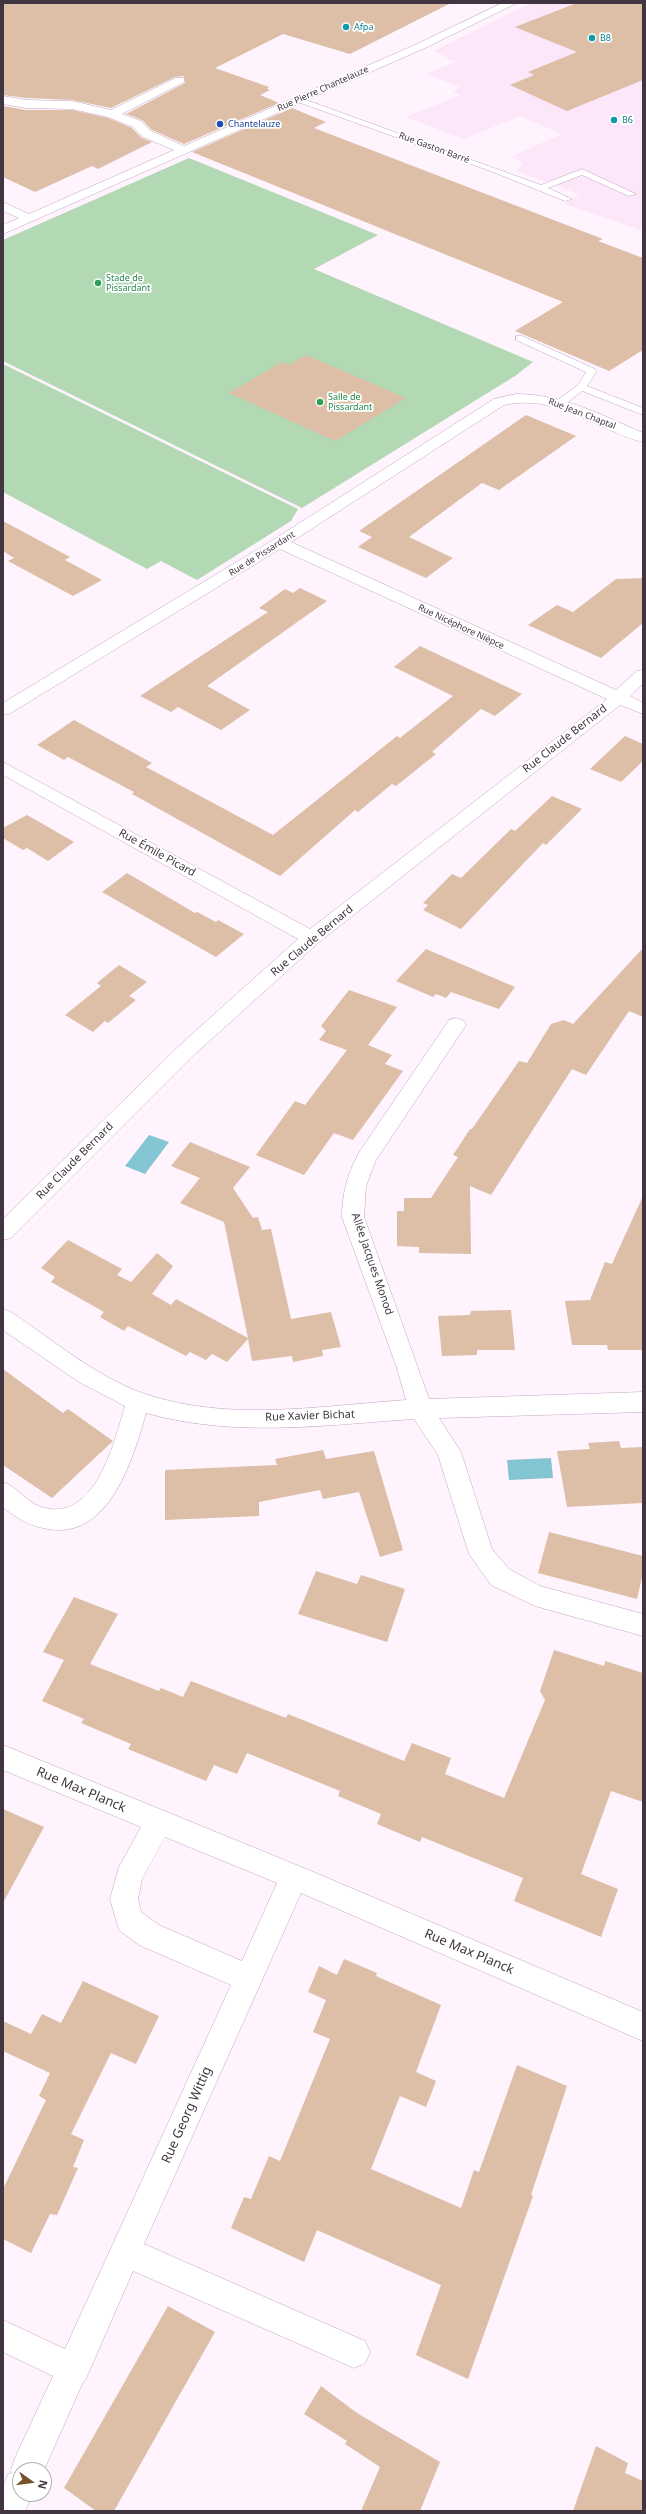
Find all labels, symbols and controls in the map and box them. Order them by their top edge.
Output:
marker: Afpa [341,22,351,32]
place label: Afpa [354,22,373,32]
marker: B8 [587,33,597,43]
place label: B8 [600,33,611,43]
street label: Rue Pierre Chantelauze [276,64,370,114]
marker: B6 [609,115,619,125]
place label: B6 [622,115,633,125]
marker: Chantelauze [215,119,225,129]
place label: Chantelauze [228,119,280,129]
street label: Rue Gaston Barré [397,130,471,166]
place label: Stade de Pissardant [106,273,150,294]
marker: Stade de Pissardant [93,278,103,288]
place label: Salle de Pissardant [328,392,372,413]
street label: Rue Jean Chaptal [547,396,617,432]
marker: Salle de Pissardant [315,397,325,407]
street label: Rue de Pissardant [227,529,297,579]
street label: Rue Nicéphore Nièpce [416,602,506,652]
street label: Rue Claude Bernard [520,702,610,776]
street label: Rue Émile Picard [116,826,198,880]
street label: Rue Claude Bernard [268,903,356,979]
street label: Rue Claude Bernard [34,1120,116,1202]
street label: Allée Jacques Monod [348,1211,396,1317]
street label: Rue Xavier Bichat [265,1408,355,1424]
street label: Rue Max Planck [34,1764,128,1816]
street label: Rue Max Planck [422,1926,516,1978]
street label: Rue Georg Wittig [159,2064,215,2166]
north arrow [12,2462,52,2502]
text: N [35,2479,52,2491]

